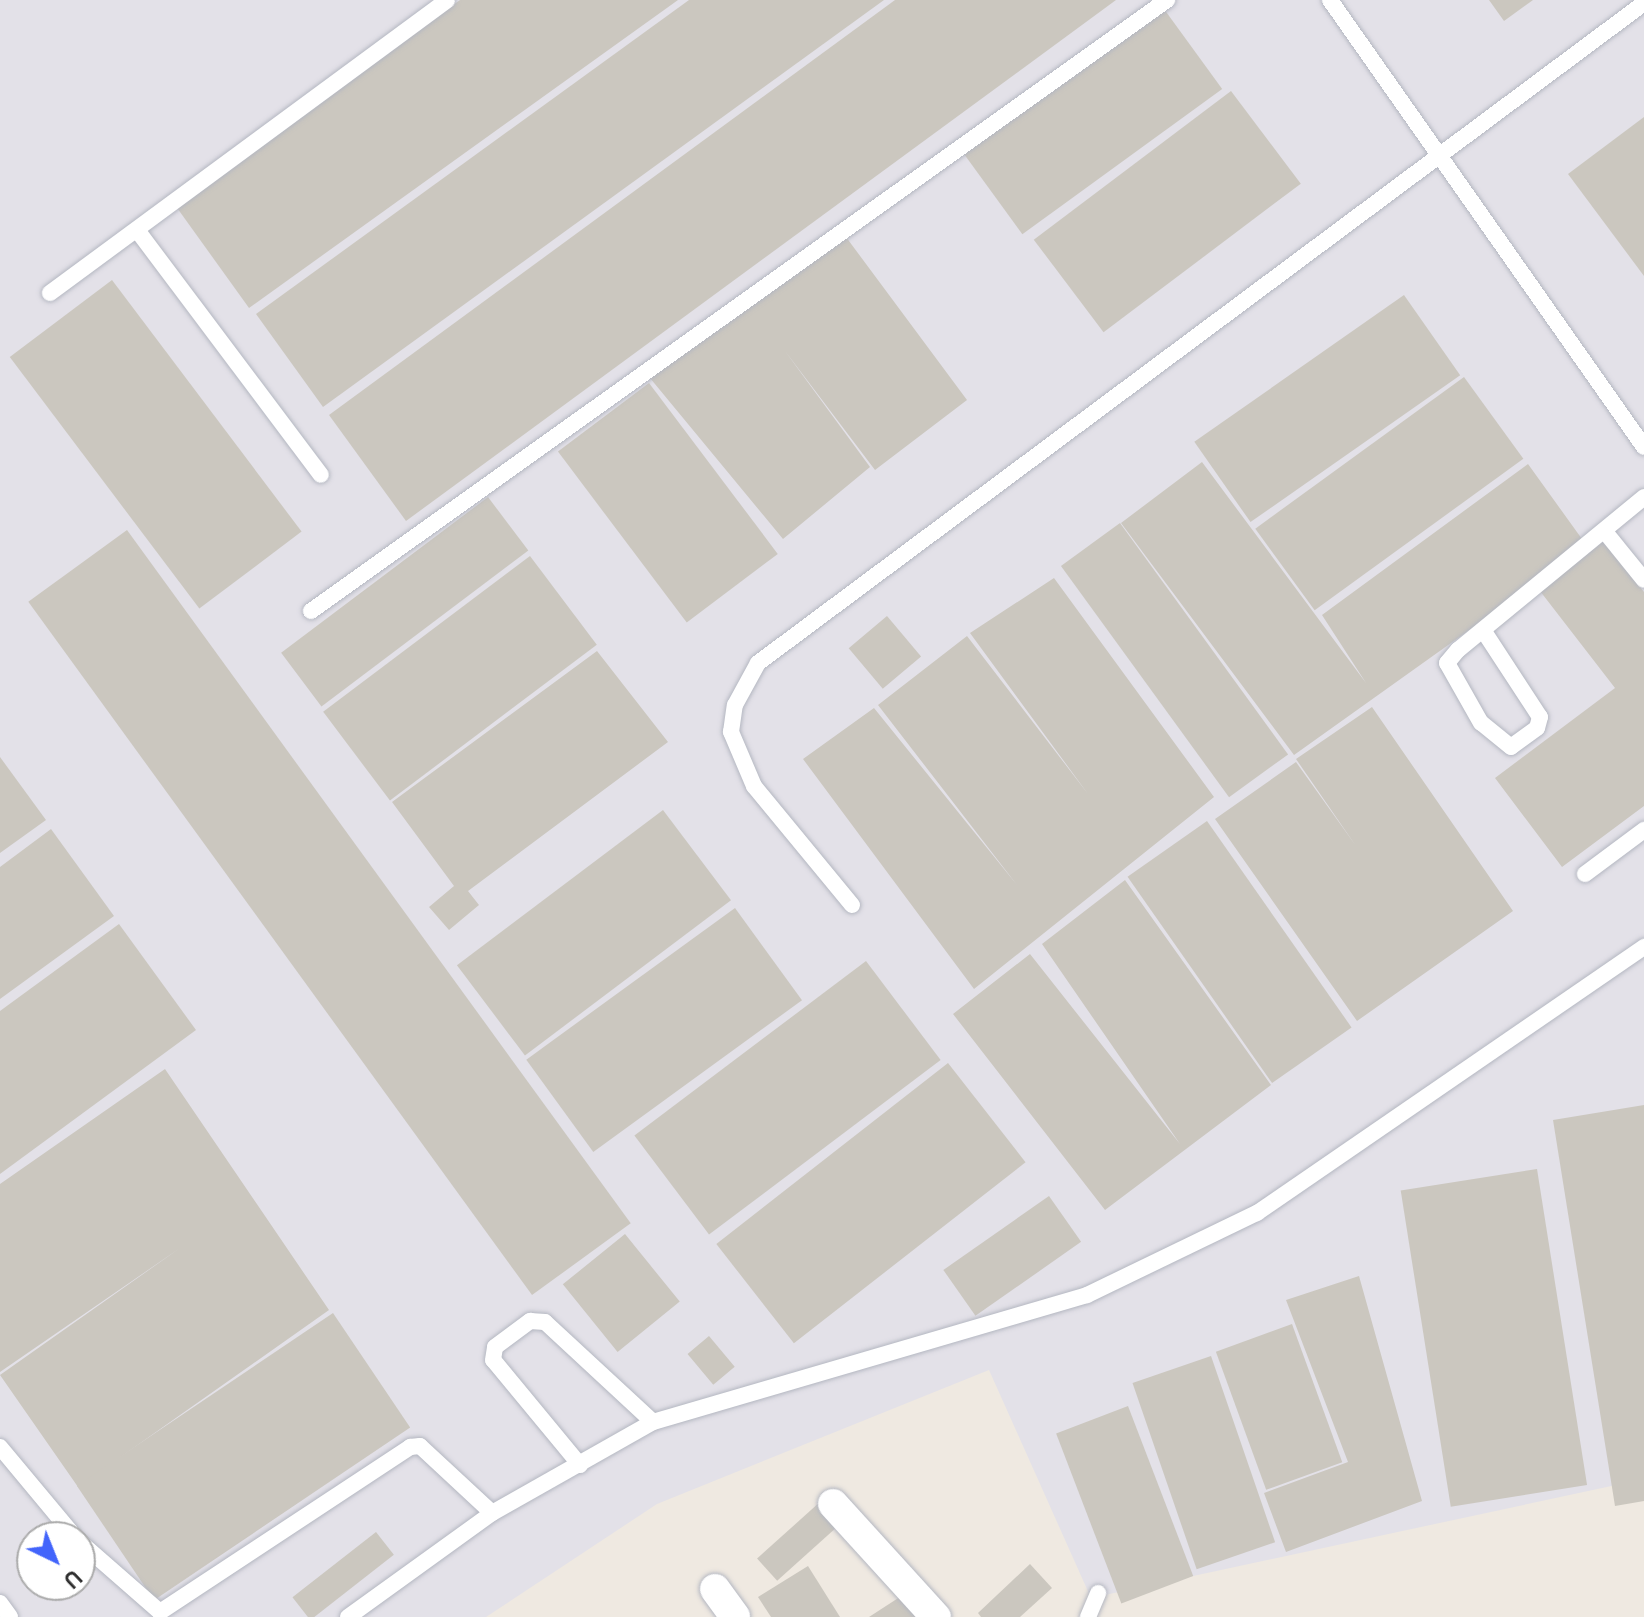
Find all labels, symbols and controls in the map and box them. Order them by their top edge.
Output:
north arrow [16,1521,96,1601]
text: U [56,1562,86,1593]

